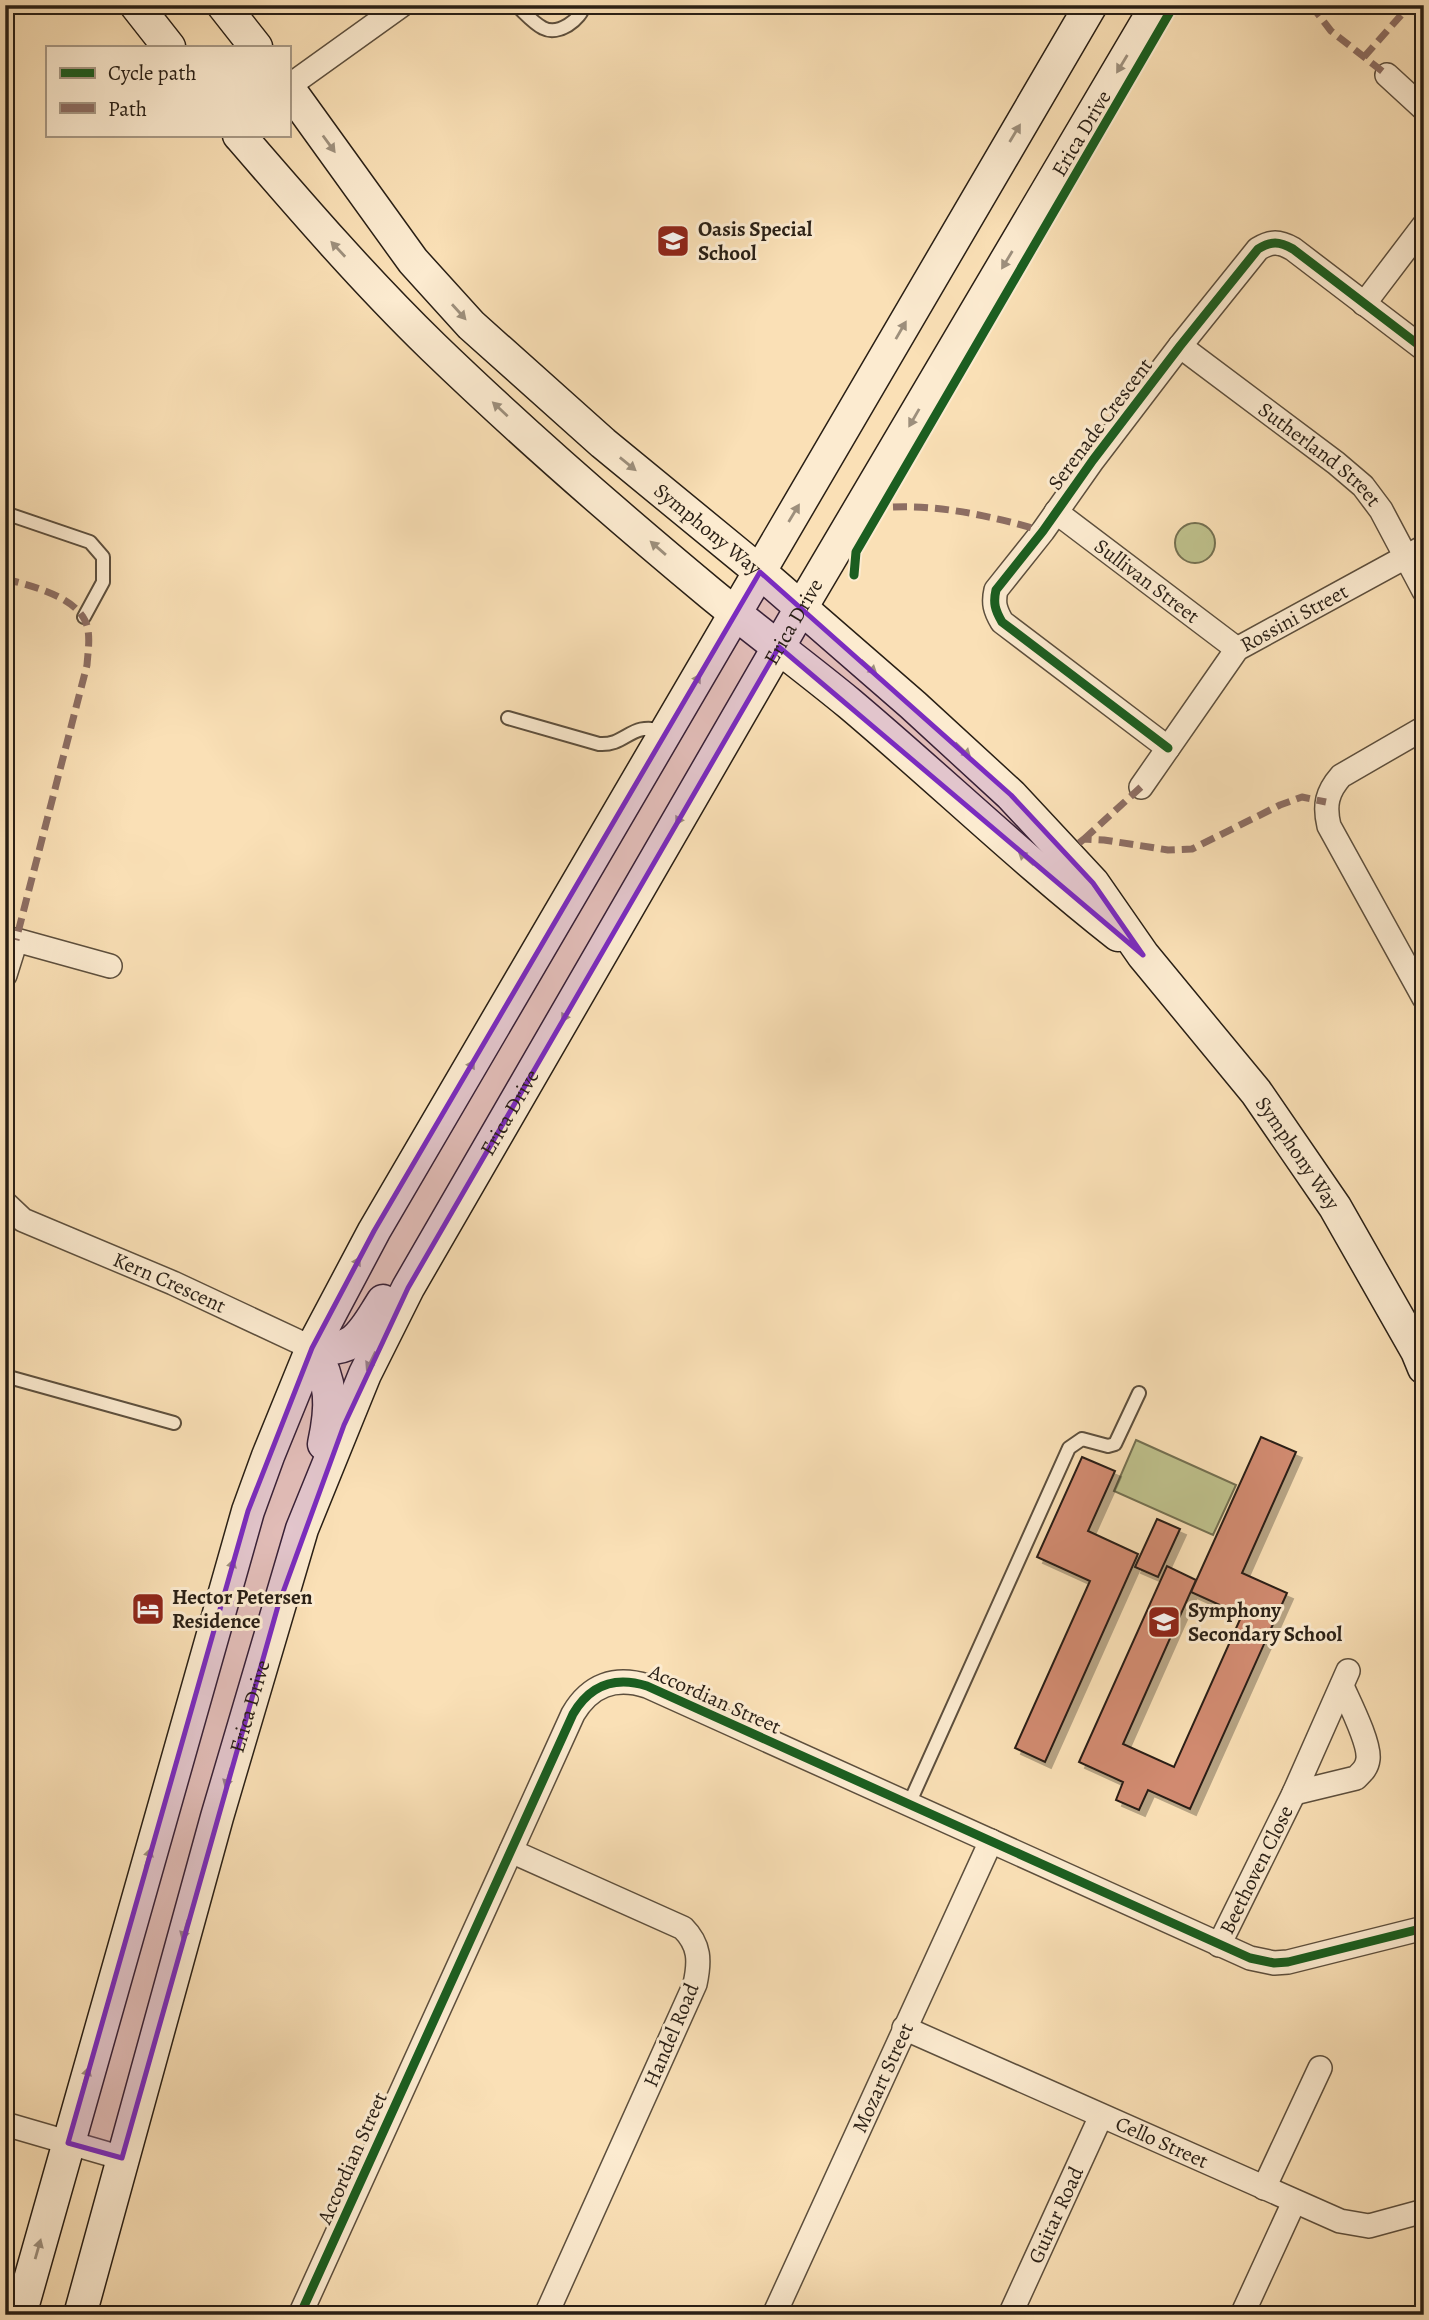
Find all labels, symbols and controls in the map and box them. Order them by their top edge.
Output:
legend [46,46,290,136]
one-way arrow [1116,54,1128,74]
text: Cycle path [108,59,197,87]
street label: Erica Drive [1045,85,1118,182]
text: Path [108,95,147,123]
one-way arrow [1009,124,1022,143]
one-way arrow [322,135,336,153]
place label: Oasis Special School [698,215,813,267]
school or university icon: Oasis Special School [654,222,692,260]
one-way arrow [330,241,347,258]
one-way arrow [1001,250,1013,270]
one-way arrow [451,303,467,321]
one-way arrow [895,320,907,339]
street label: Serenade Crescent [1041,352,1159,496]
street label: Sutherland Street [1253,395,1388,512]
one-way arrow [491,401,509,417]
one-way arrow [908,408,920,427]
one-way arrow [620,456,637,471]
street label: Symphony Way [648,476,768,582]
one-way arrow [788,503,800,523]
street label: Sullivan Street [1089,532,1205,630]
one-way arrow [650,541,667,556]
street label: Erica Drive [757,573,829,670]
street label: Rossini Street [1235,577,1353,659]
one-way arrow [860,659,878,675]
one-way arrow [688,674,701,693]
one-way arrow [955,742,972,759]
one-way arrow [675,807,687,826]
one-way arrow [1017,850,1035,866]
one-way arrow [561,1004,573,1023]
one-way arrow [463,1060,475,1079]
street label: Erica Drive [473,1064,546,1161]
street label: Symphony Way [1249,1091,1347,1216]
street label: Kern Crescent [109,1245,231,1320]
one-way arrow [349,1256,361,1276]
one-way arrow [366,1351,377,1371]
one-way arrow [226,1558,236,1579]
place label: Hector Petersen Residence [172,1583,313,1635]
hotel icon: Hector Petersen Residence [129,1590,167,1628]
place label: Symphony Secondary School [1188,1596,1343,1648]
school or university icon: Symphony Secondary School [1145,1603,1183,1641]
street label: Erica Drive [223,1656,277,1756]
street label: Accordian Street [644,1657,785,1741]
one-way arrow [223,1768,233,1789]
street label: Beethoven Close [1213,1801,1300,1939]
one-way arrow [144,1847,154,1868]
one-way arrow [180,1920,190,1941]
street label: Handel Road [637,1978,706,2091]
street label: Mozart Street [845,2018,920,2137]
one-way arrow [82,2066,92,2087]
street label: Accordian Street [310,2088,394,2229]
street label: Cello Street [1111,2109,1213,2175]
street label: Guitar Road [1021,2161,1090,2268]
one-way arrow [34,2238,44,2259]

